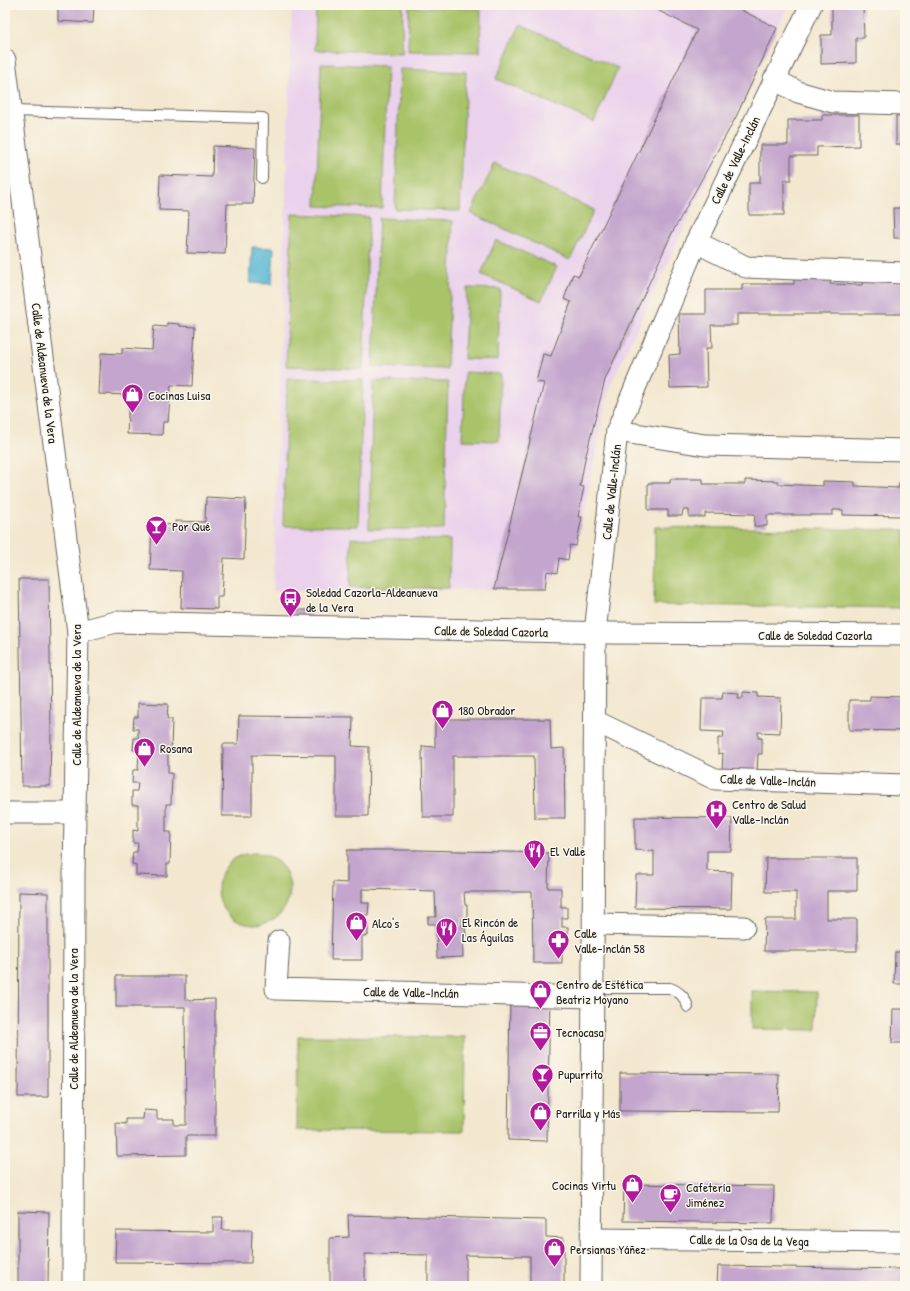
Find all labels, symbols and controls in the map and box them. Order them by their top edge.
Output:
street label: Calle de Valle-Inclán [706,113,764,207]
street label: Calle de Aldeanueva de la Vera [27,302,63,444]
shop icon: Cocinas Luisa [120,382,146,415]
place label: Cocinas Luisa [148,386,210,404]
street label: Calle de Valle-Inclán [597,443,625,541]
bar icon: Por Qué [143,513,169,546]
place label: Por Qué [172,517,210,535]
place label: Soledad Cazorla-Aldeanueva de la Vera [306,583,438,616]
bus stop icon: Soledad Cazorla-Aldeanueva de la Vera [277,586,303,619]
street label: Calle de Soledad Cazorla [434,621,548,641]
street label: Calle de Aldeanueva de la Vera [67,624,85,766]
street label: Calle de Soledad Cazorla [758,626,872,644]
shop icon: 180 Obrador [430,697,456,730]
place label: 180 Obrador [458,701,515,719]
shop icon: Rosana [132,735,158,768]
place label: Rosana [160,739,192,757]
street label: Calle de Valle-Inclán [720,769,816,791]
place label: Centro de Salud Valle-Inclán [732,795,806,828]
hospital icon: Centro de Salud Valle-Inclán [703,798,729,831]
restaurant icon: El Valle [521,838,547,871]
place label: El Valle [550,842,585,860]
shop icon: Alco's [343,910,369,943]
place label: El Rincón de Las Águilas [462,913,518,946]
place label: Alco's [372,914,399,932]
restaurant icon: El Rincón de Las Águilas [434,916,460,949]
place label: Calle Valle-Inclán 58 [574,924,645,957]
pharmacy icon: Calle Valle-Inclán 58 [545,927,571,960]
street label: Calle de Aldeanueva de la Vera [64,948,82,1090]
place label: Centro de Estética Beatriz Moyano [556,975,643,1008]
shop icon: Centro de Estética Beatriz Moyano [527,978,553,1011]
street label: Calle de Valle-Inclán [363,982,459,1002]
office icon: Tecnocasa [527,1019,553,1052]
place label: Tecnocasa [556,1023,604,1041]
bar icon: Pupurrito [529,1061,555,1094]
place label: Pupurrito [558,1065,603,1083]
shop icon: Parrilla y Más [527,1100,553,1133]
place label: Parrilla y Más [556,1104,620,1122]
shop icon: Cocinas Virtu [619,1172,645,1205]
place label: Cocinas Virtu [552,1176,616,1194]
place label: Cafetería Jiménez [686,1178,731,1211]
cafe icon: Cafetería Jiménez [657,1181,683,1214]
street label: Calle de la Osa de la Vega [689,1230,809,1250]
shop icon: Persianas Yáñez [541,1236,567,1269]
place label: Persianas Yáñez [570,1240,646,1258]

